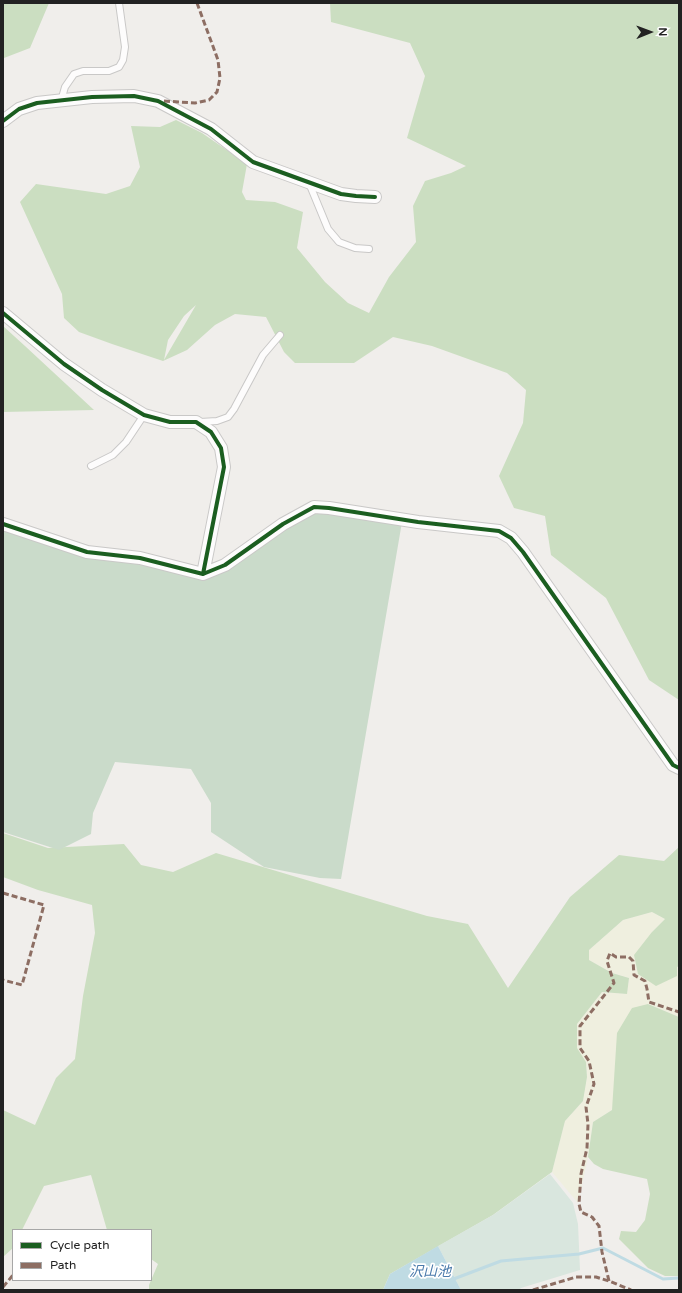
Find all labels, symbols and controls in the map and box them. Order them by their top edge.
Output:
north arrow [630,12,670,52]
text: N [656,27,669,36]
legend [12,1229,152,1281]
text: Cycle path [50,1238,109,1252]
text: Path [50,1258,76,1272]
water label: 沢山池 [409,1264,451,1280]

